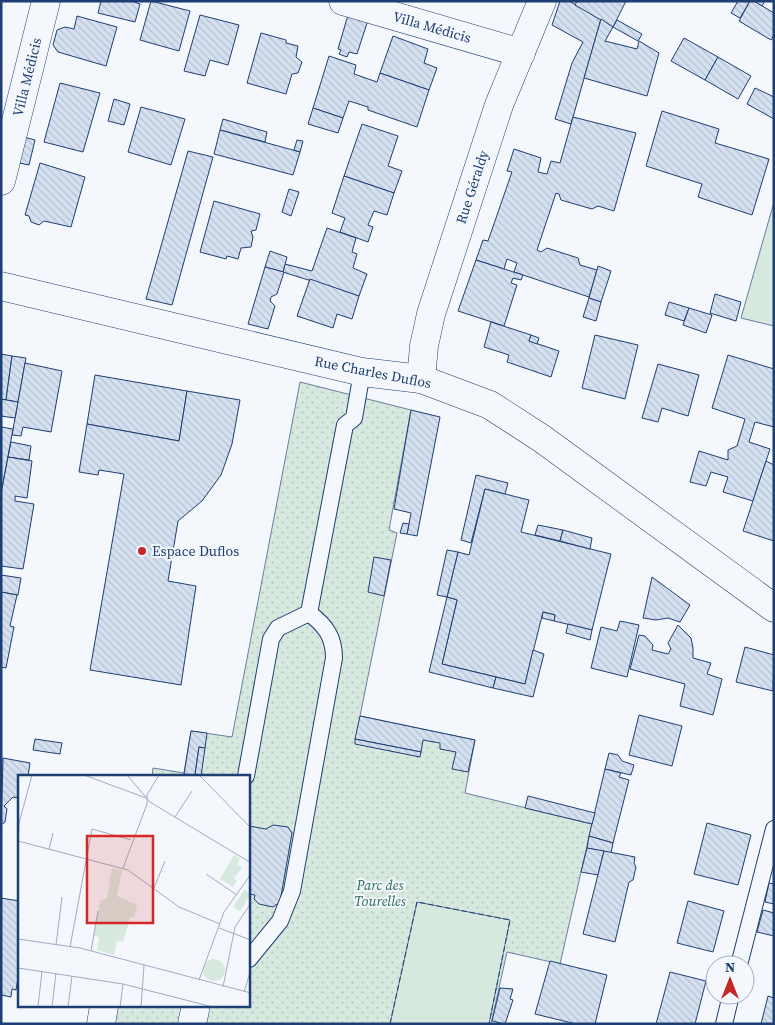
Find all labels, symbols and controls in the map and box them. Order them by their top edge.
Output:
street label: Villa Médicis [391,6,473,48]
street label: Villa Médicis [8,36,46,118]
street label: Rue Géraldy [451,147,494,226]
street label: Rue Charles Duflos [313,351,433,393]
place label: Espace Duflos [152,541,239,561]
marker: Espace Duflos [136,545,148,557]
inset map [18,775,250,1008]
park label: Parc des Tourelles [354,875,407,911]
north arrow [705,955,755,1005]
text: N [725,957,735,977]

